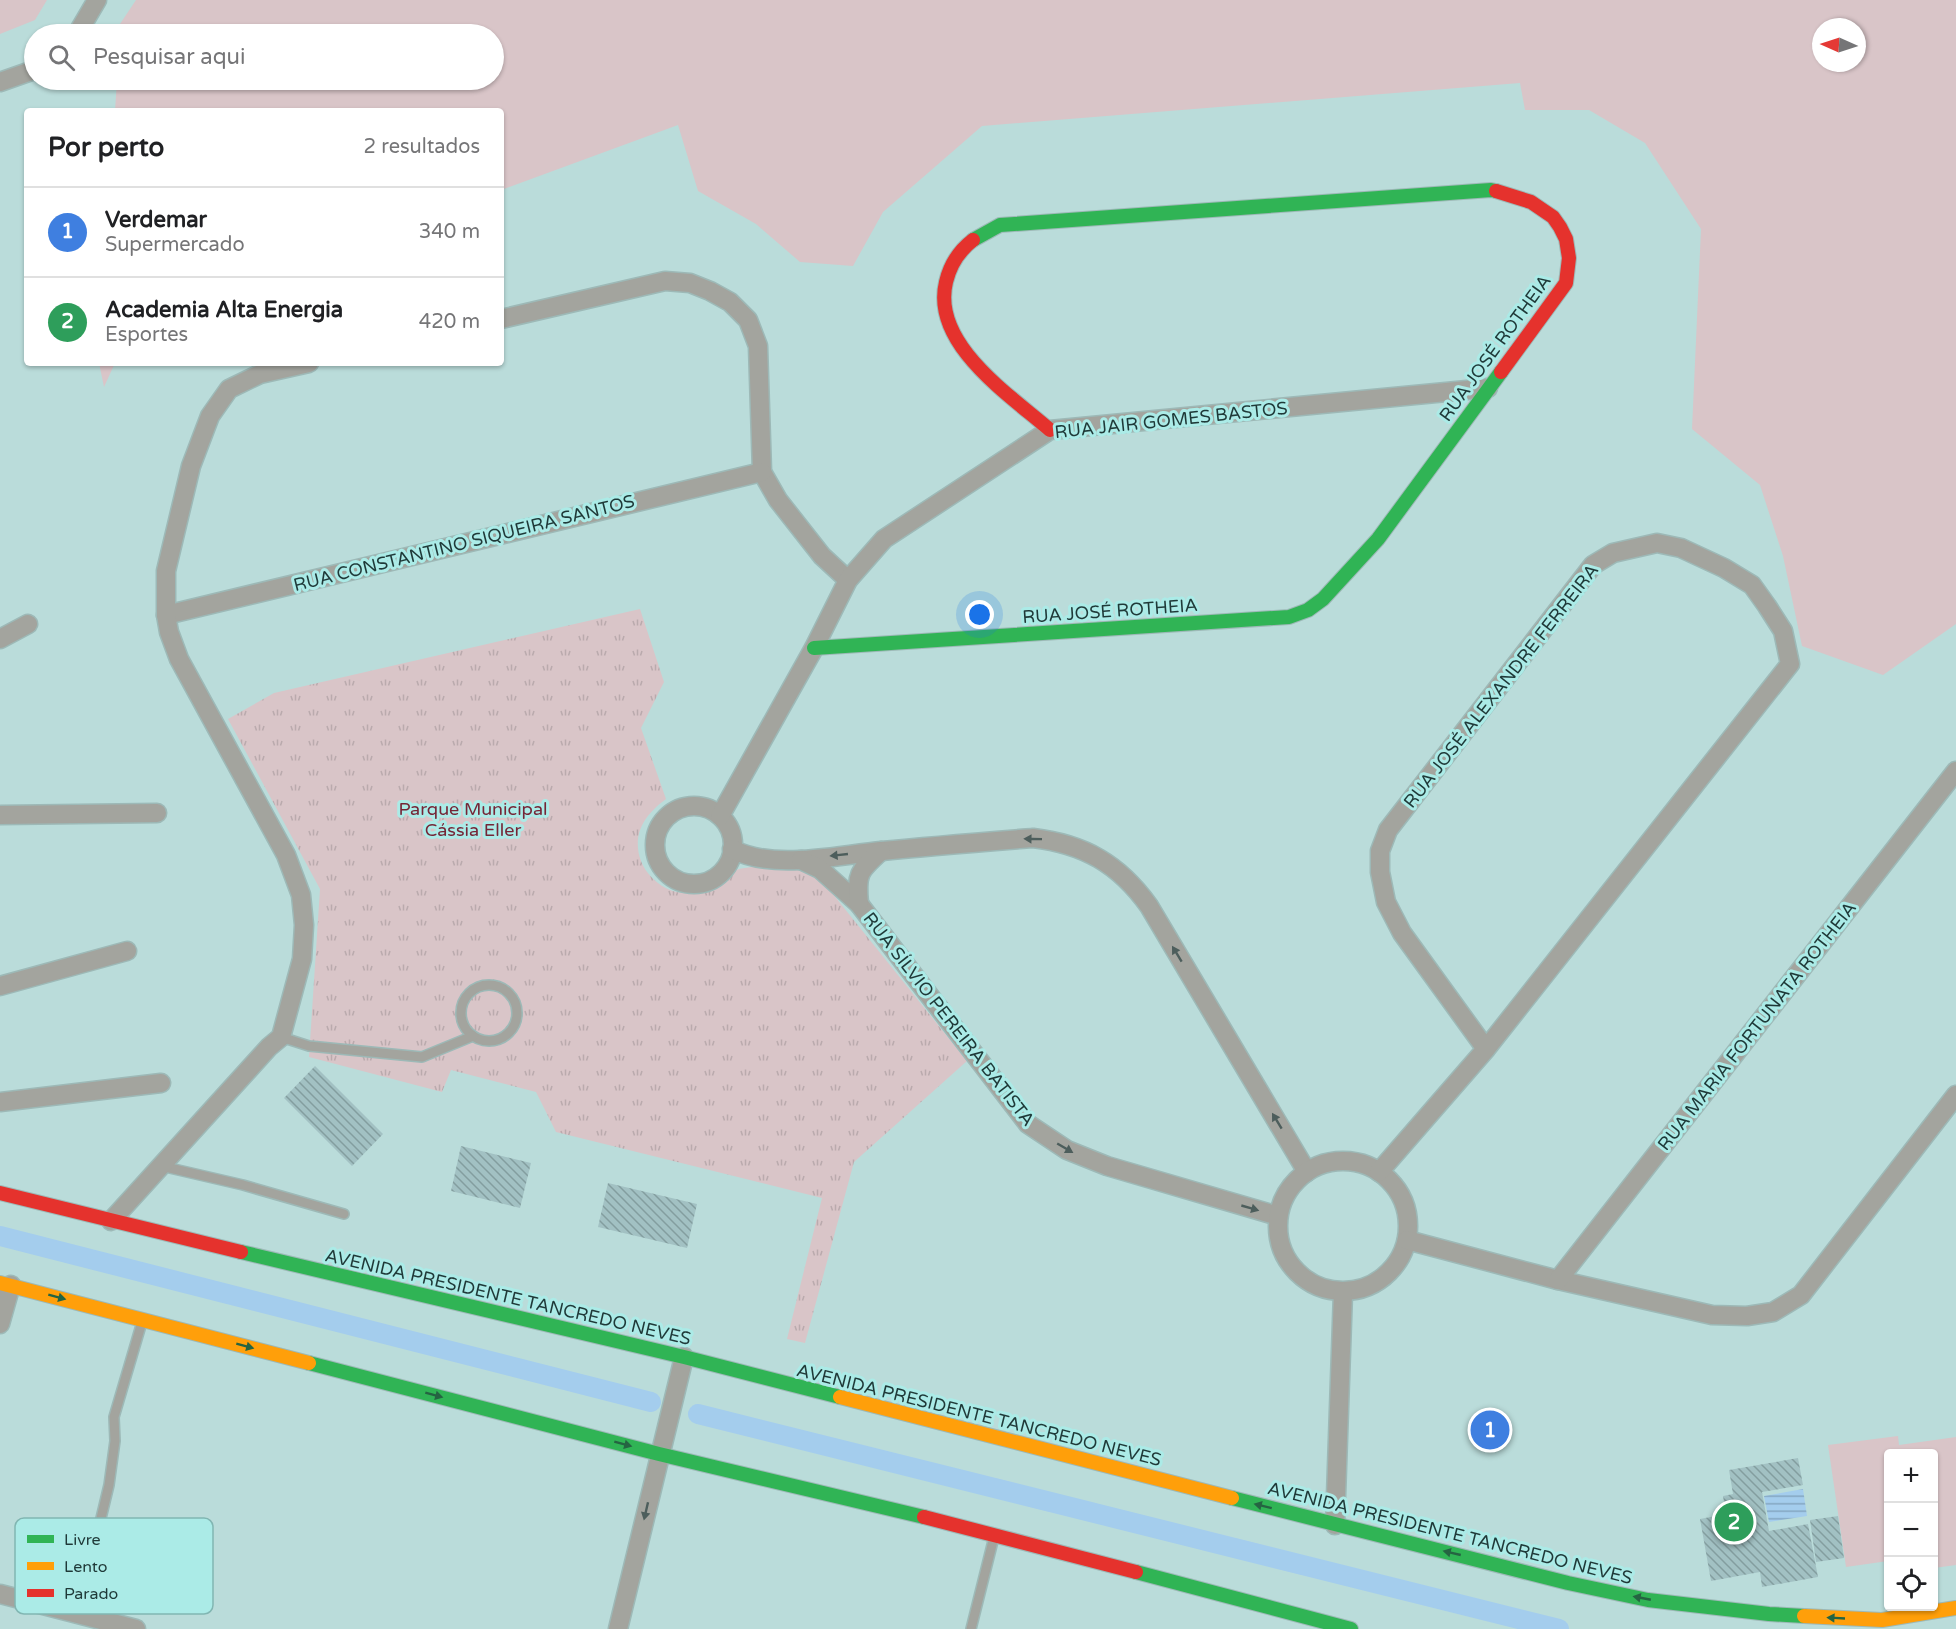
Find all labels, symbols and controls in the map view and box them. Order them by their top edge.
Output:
north arrow [1812,18,1866,72]
search box [24,24,504,90]
icon: search [45,41,78,74]
text: Pesquisar aqui [93,44,245,70]
text: Por perto [48,132,164,163]
text: 2 resultados [364,135,480,159]
text: Verdemar [105,207,207,233]
text: 1 [61,220,74,244]
text: 340 m [419,220,480,244]
text: Supermercado [105,233,245,257]
street label: RUA JOSÉ ROTHEIA [1434,270,1556,426]
text: Academia Alta Energia [105,297,343,323]
text: 2 [61,310,74,334]
text: 420 m [419,310,480,334]
text: Esportes [105,323,188,347]
street label: RUA JAIR GOMES BASTOS [1053,397,1289,443]
street label: RUA CONSTANTINO SIQUEIRA SANTOS [291,490,637,596]
street label: RUA JOSÉ ALEXANDRE FERREIRA [1399,560,1603,812]
street label: RUA JOSÉ ROTHEIA [1021,594,1199,628]
your location [965,600,994,629]
park label: Parque Municipal Cássia Eller [398,798,548,841]
one-way arrow [1024,834,1043,844]
one-way arrow [830,851,849,860]
street label: RUA MARIA FORTUNATA ROTHEIA [1653,897,1861,1155]
street label: RUA SÍLVIO PEREIRA BATISTA [859,908,1039,1130]
one-way arrow [1172,945,1182,962]
one-way arrow [1272,1112,1282,1129]
one-way arrow [1057,1143,1074,1153]
one-way arrow [1241,1204,1259,1213]
street label: AVENIDA PRESIDENTE TANCREDO NEVES [323,1244,693,1350]
one-way arrow [48,1293,66,1302]
one-way arrow [237,1342,255,1351]
street label: AVENIDA PRESIDENTE TANCREDO NEVES [794,1359,1164,1471]
one-way arrow [425,1391,443,1400]
pin: 1 [1470,1408,1510,1452]
one-way arrow [614,1440,632,1449]
map controls [1884,1449,1938,1611]
button: + [1884,1449,1938,1503]
street label: AVENIDA PRESIDENTE TANCREDO NEVES [1265,1477,1635,1589]
pin: 2 [1714,1500,1754,1544]
one-way arrow [641,1501,650,1520]
one-way arrow [1254,1501,1272,1511]
button: − [1884,1503,1938,1557]
legend [15,1518,213,1614]
text: Livre [64,1530,101,1550]
one-way arrow [1443,1547,1461,1557]
text: Lento [64,1557,108,1577]
button: locate [1884,1557,1938,1611]
text: Parado [64,1584,118,1604]
one-way arrow [1632,1593,1651,1602]
one-way arrow [1826,1613,1845,1622]

